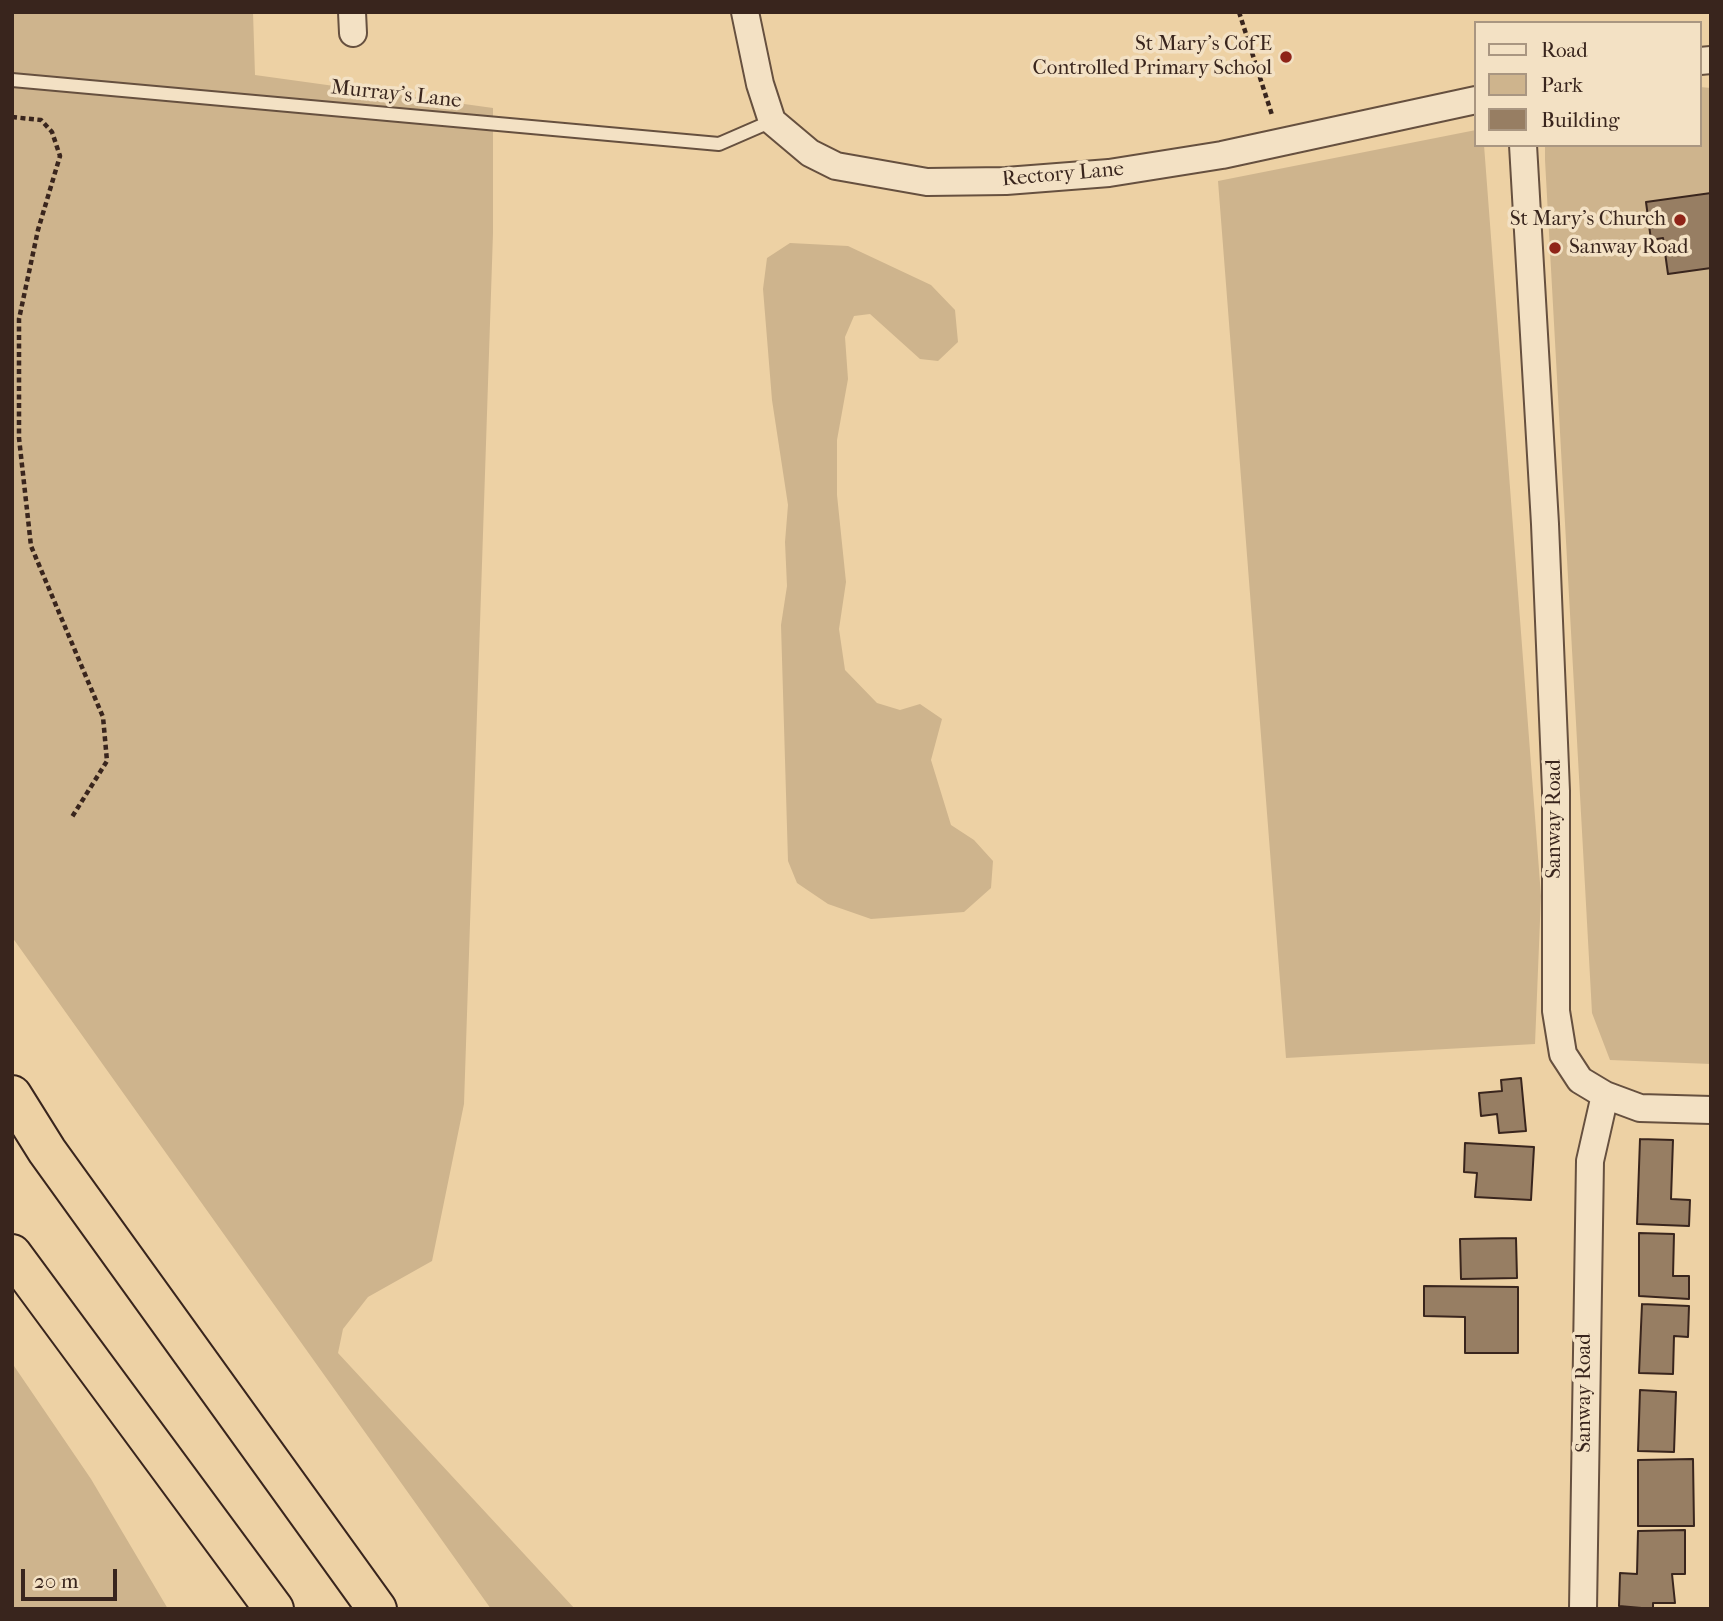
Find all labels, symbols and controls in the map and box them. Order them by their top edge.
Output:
legend [1474,21,1702,147]
place label: St Mary's CofE Controlled Primary School [1033,32,1272,82]
text: Road [1541,38,1588,62]
marker: St Mary's CofE Controlled Primary School [1278,49,1294,65]
text: Park [1541,73,1583,97]
street label: Murray's Lane [329,76,463,114]
text: Building [1541,108,1619,132]
street label: Rectory Lane [1001,157,1125,193]
place label: St Mary's Church [1510,207,1666,233]
marker: St Mary's Church [1672,212,1688,228]
place label: Sanway Road [1569,235,1689,261]
marker: Sanway Road [1547,240,1563,256]
street label: Sanway Road [1542,759,1568,879]
street label: Sanway Road [1572,1333,1598,1453]
scale bar [24,1554,121,1598]
text: 20 m [34,1569,78,1593]

